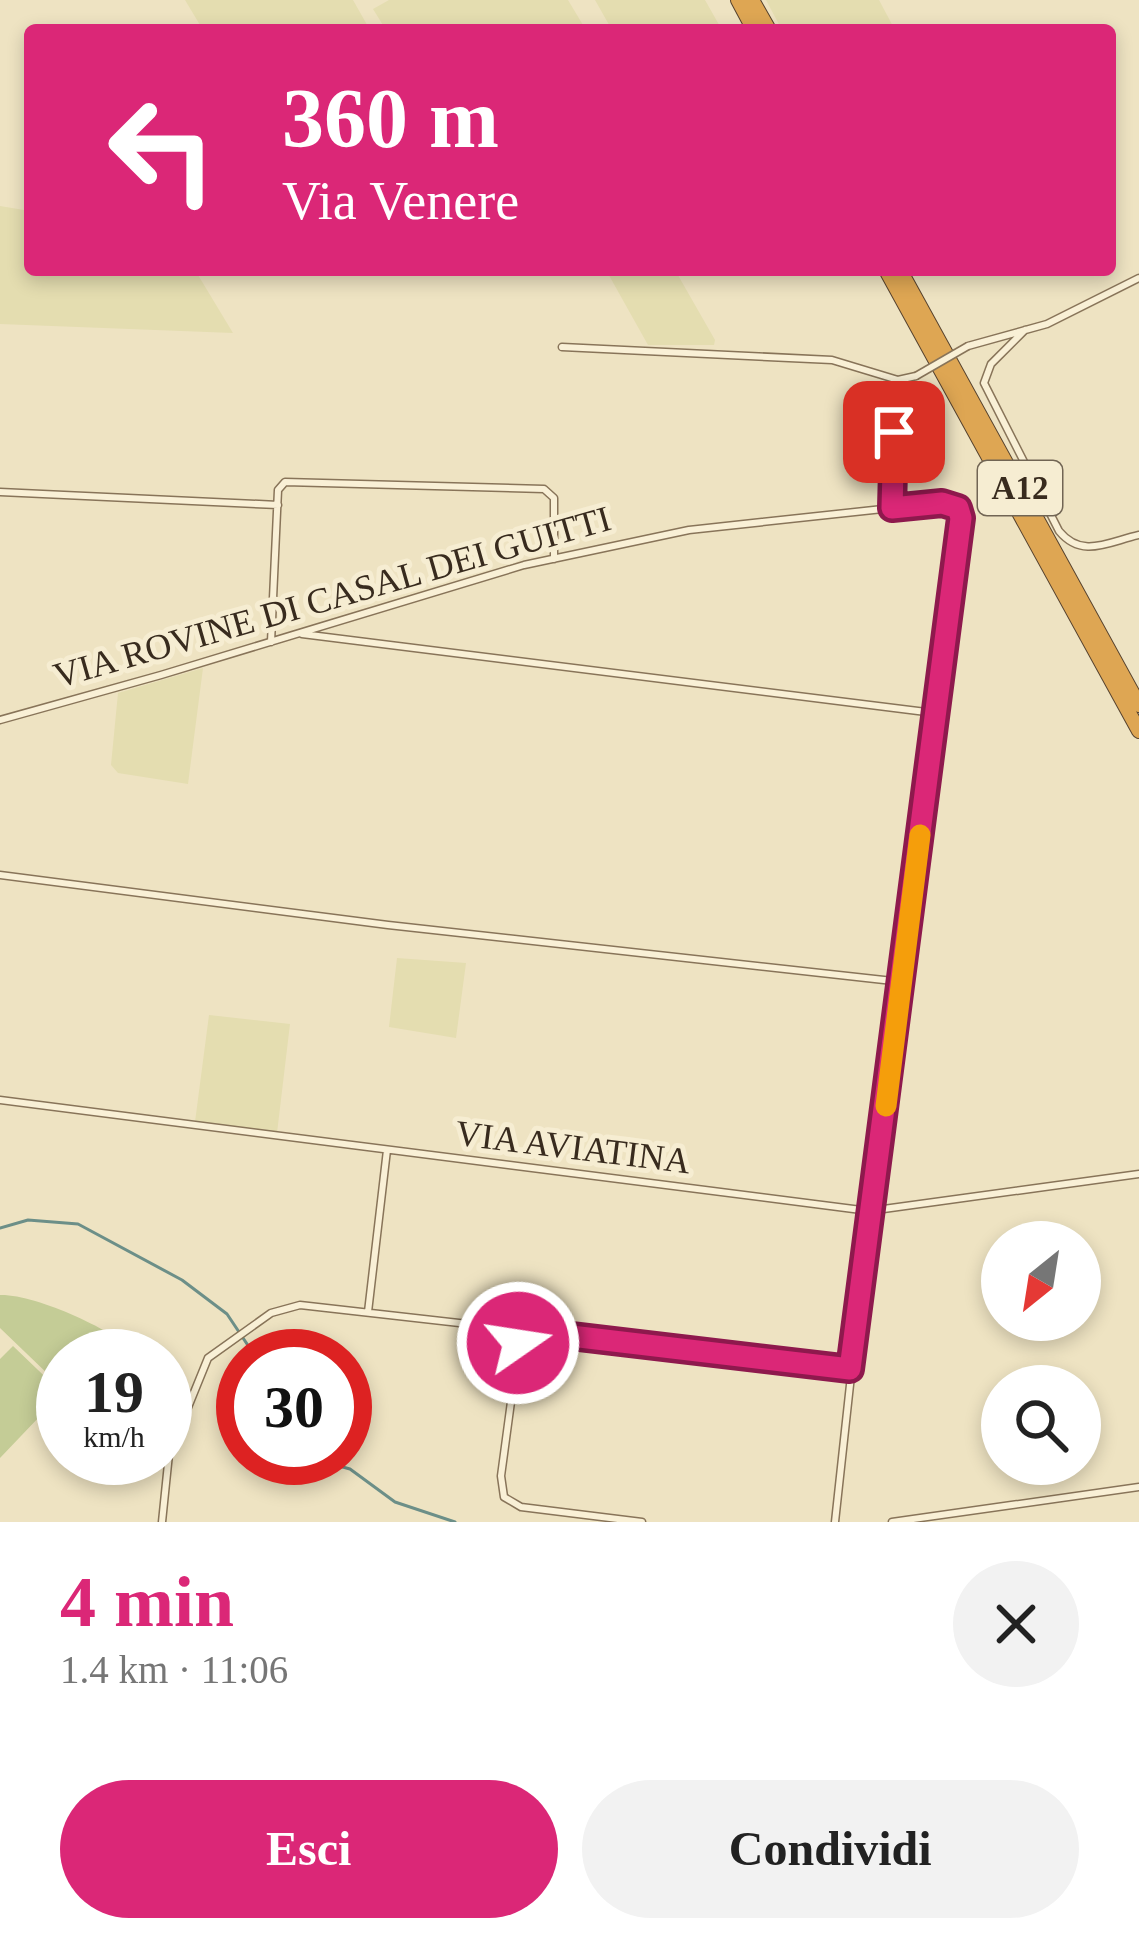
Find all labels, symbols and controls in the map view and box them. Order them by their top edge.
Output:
icon: left [84,72,240,228]
text: 360 m [282,72,499,165]
text: Via Venere [282,171,519,231]
pin [843,381,945,483]
icon: arrive [861,399,927,465]
road number: A12 [978,461,1062,515]
street label: VIA ROVINE DI CASAL DEI GUITTI [49,498,615,696]
street label: VIA AVIATINA [453,1113,693,1181]
north arrow [981,1221,1101,1341]
map controls [981,1221,1101,1485]
position arrow [455,1280,581,1406]
speed limit sign: 30 [216,1329,372,1485]
text: 19 [84,1359,144,1425]
button: search [981,1365,1101,1485]
text: km/h [83,1420,145,1453]
button: close [953,1561,1079,1687]
text: 4 min [60,1562,234,1642]
text: 1.4 km · 11:06 [60,1648,288,1691]
button: Esci [60,1780,558,1918]
button: Condividi [582,1780,1079,1918]

